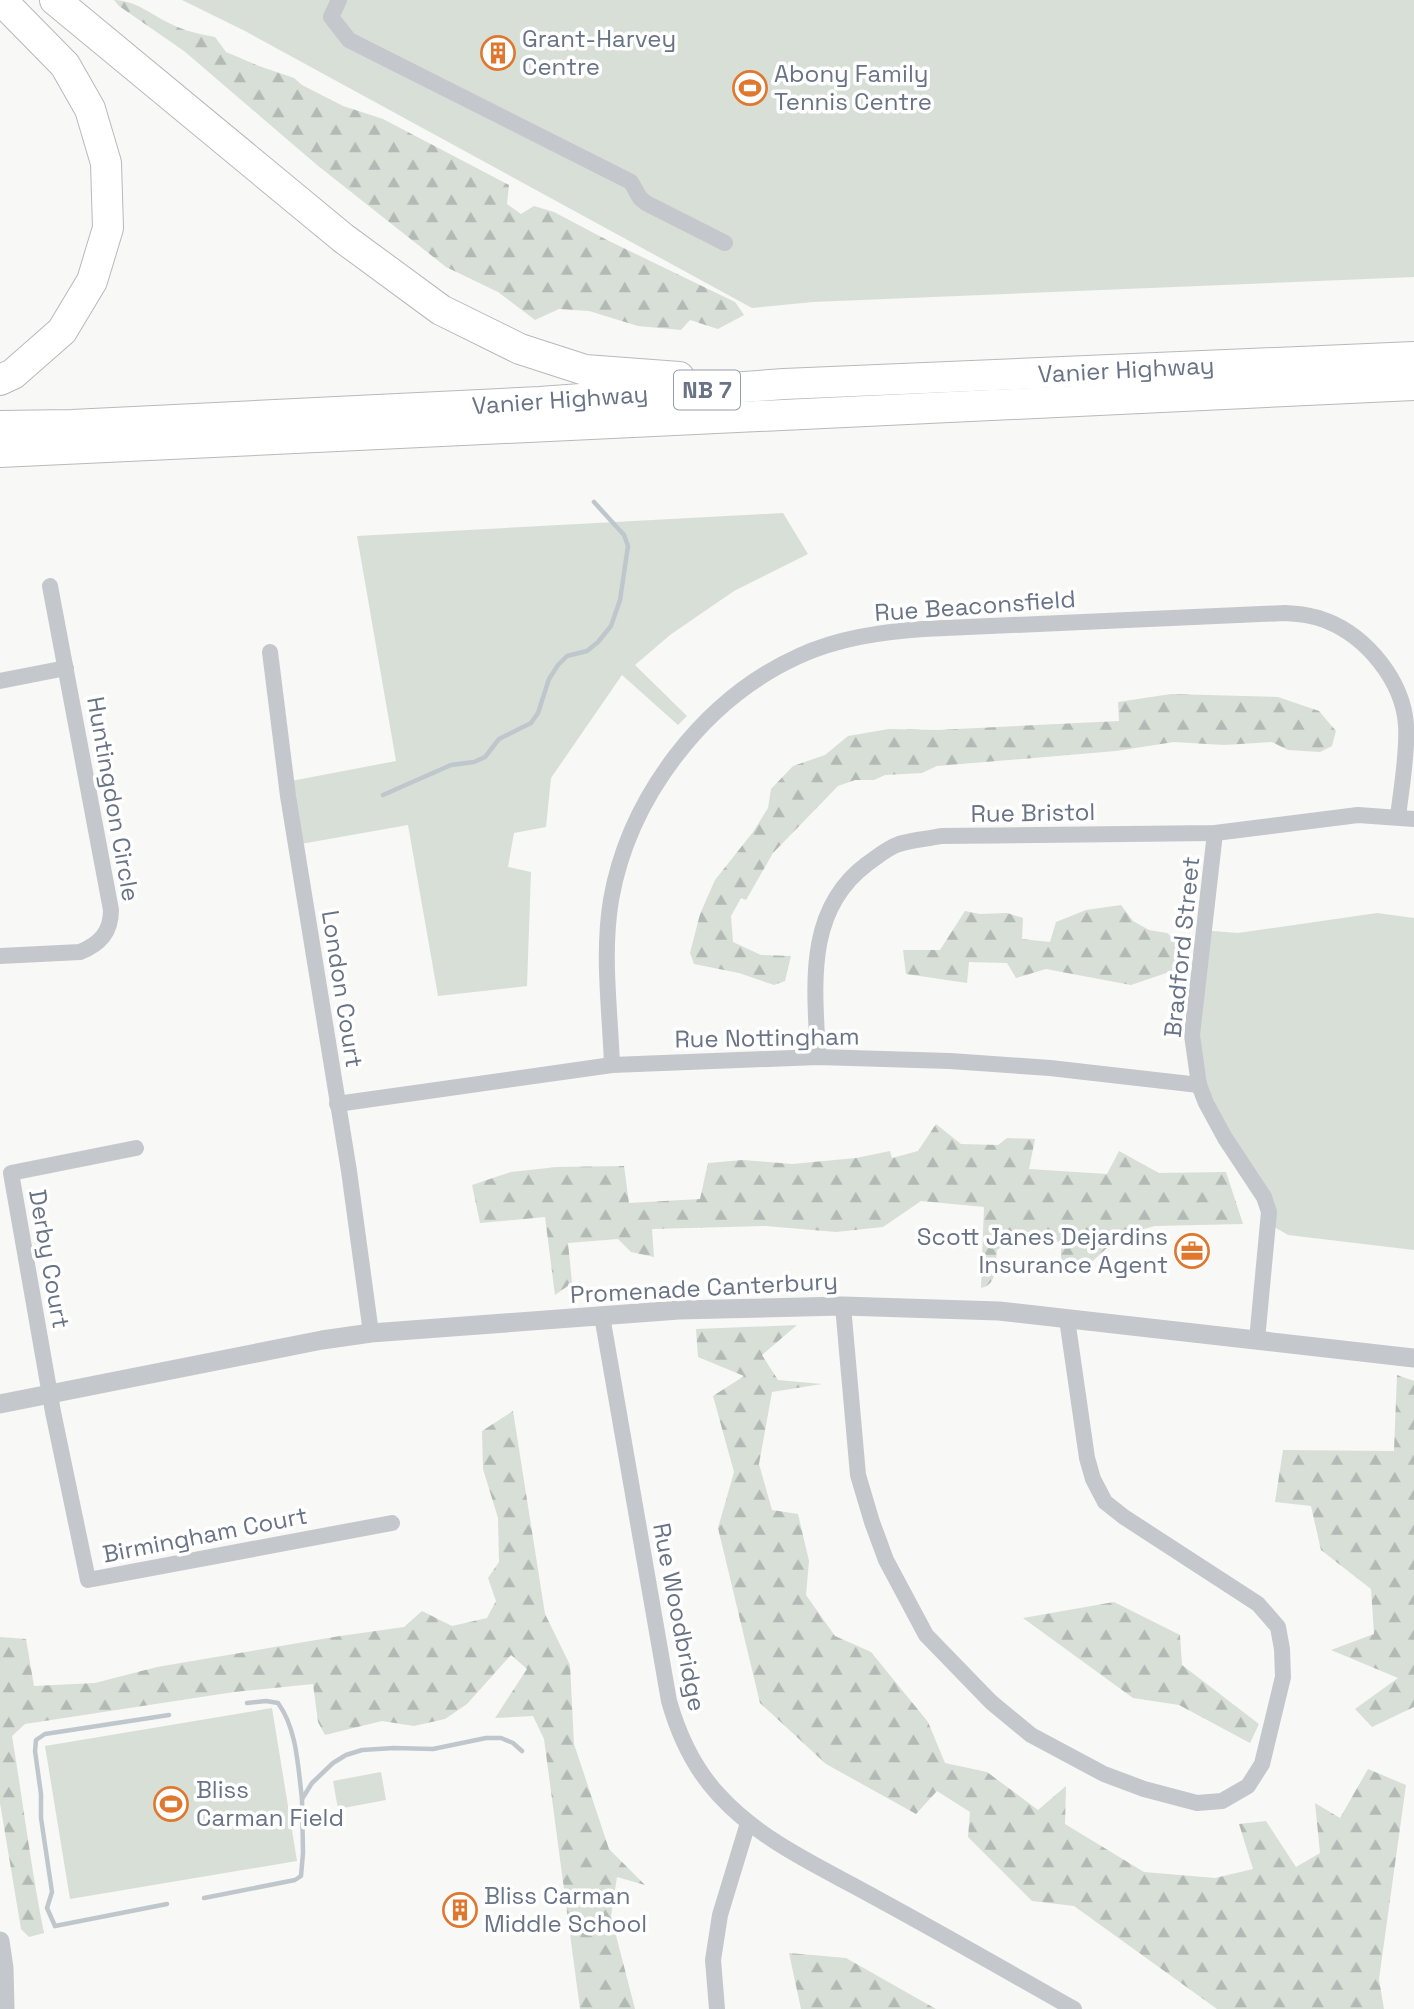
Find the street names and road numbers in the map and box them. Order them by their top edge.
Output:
street label: Vanier Highway [1037,349,1215,390]
road number: NB 7 [674,370,740,410]
street label: Vanier Highway [471,378,649,421]
street label: Rue Beaconsfield [873,583,1077,628]
street label: Huntingdon Circle [80,694,147,904]
street label: Rue Bristol [970,796,1096,829]
street label: Bradford Street [1157,855,1206,1039]
street label: London Court [315,908,370,1070]
street label: Rue Nottingham [674,1020,860,1055]
street label: Derby Court [22,1187,77,1331]
street label: Promenade Canterbury [569,1265,839,1310]
street label: Birmingham Court [100,1499,310,1570]
street label: Rue Woodbridge [646,1520,713,1714]

